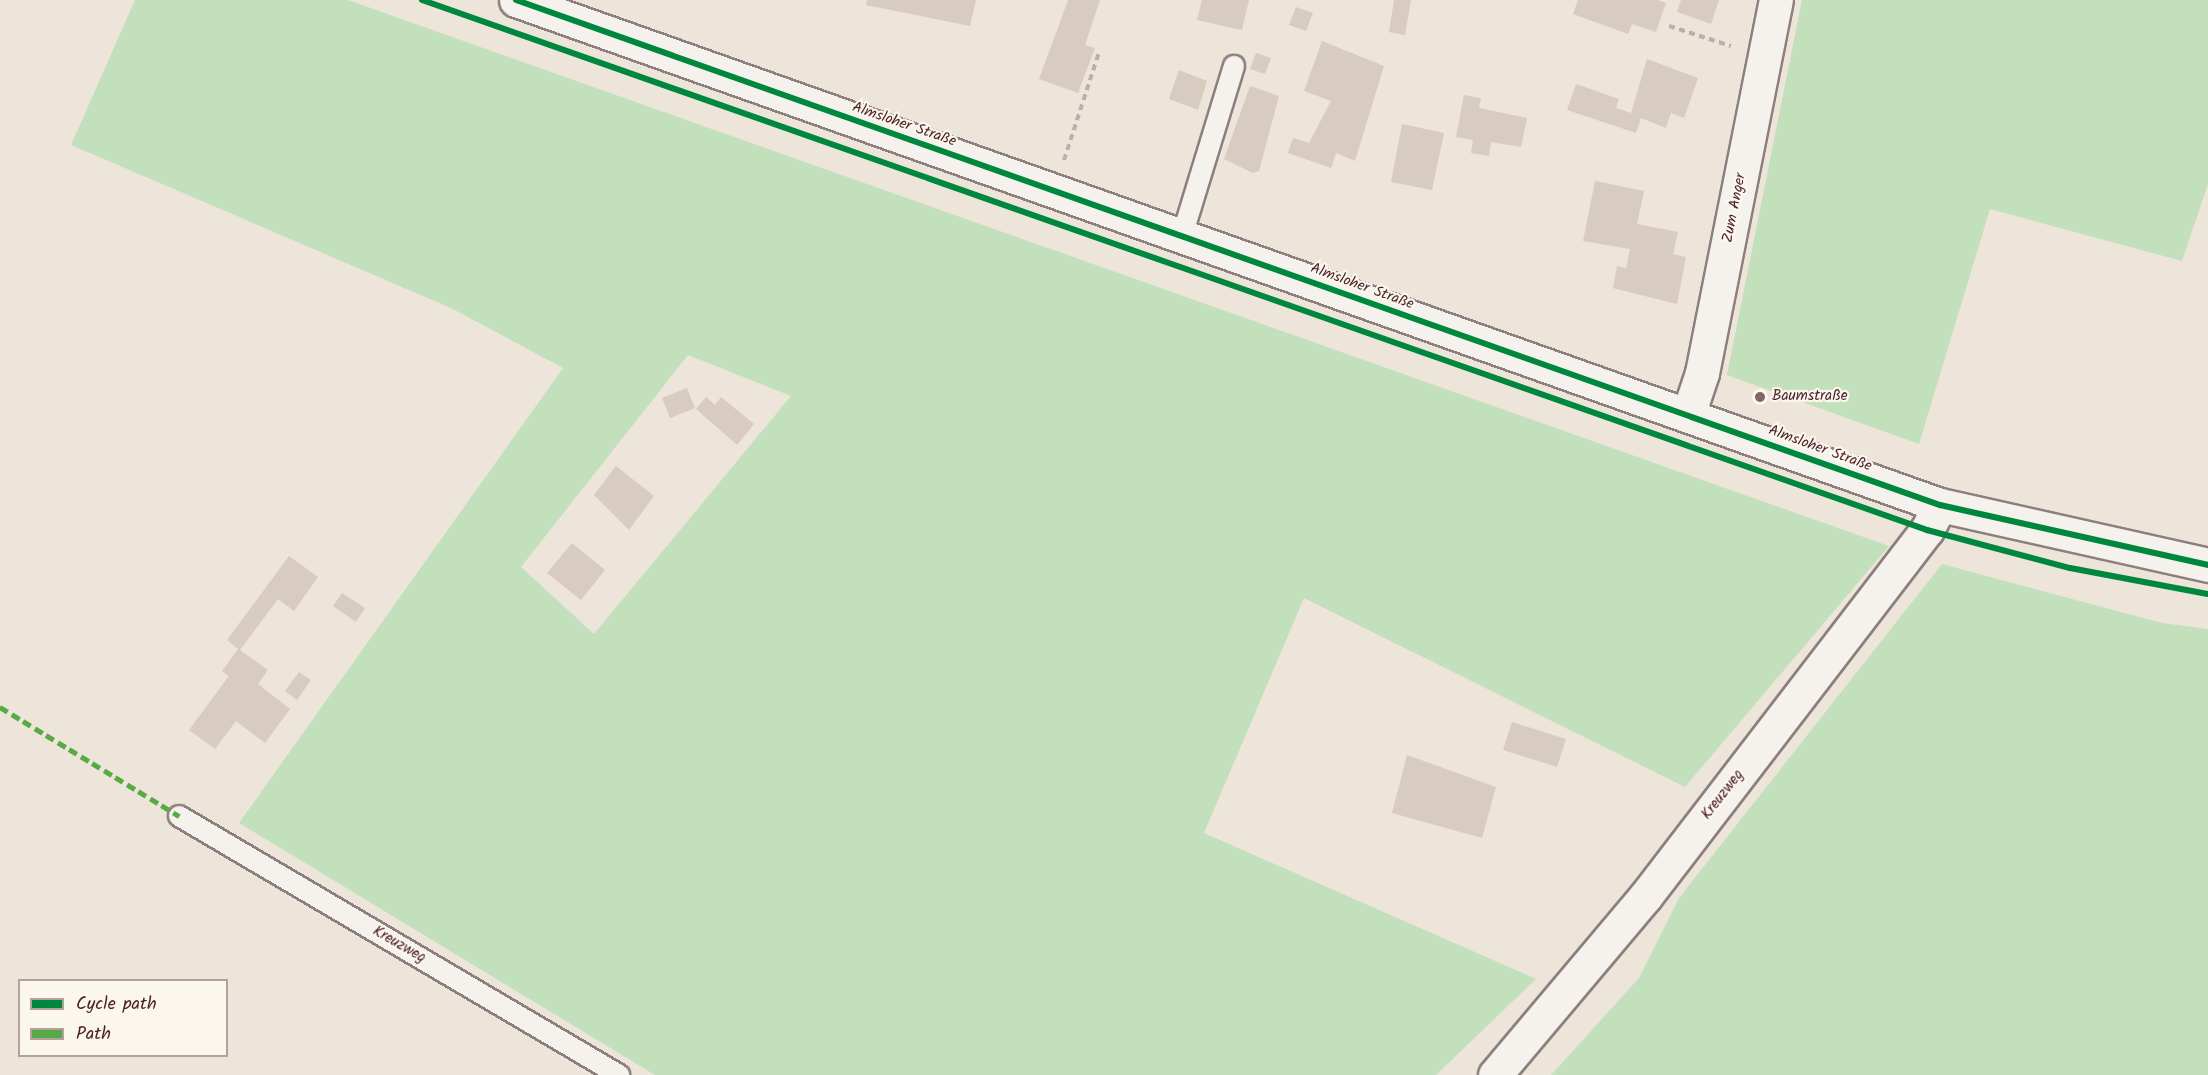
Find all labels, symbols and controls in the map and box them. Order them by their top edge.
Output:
street label: Almsloher Straße [850,99,958,151]
street label: Zum Anger [1719,172,1751,244]
street label: Almsloher Straße [1308,260,1416,314]
place label: Baumstraße [1772,388,1847,406]
marker: Baumstraße [1753,390,1767,404]
street label: Almsloher Straße [1766,422,1874,476]
street label: Kreuzweg [1698,766,1748,824]
street label: Kreuzweg [369,923,429,967]
legend [18,979,228,1057]
text: Cycle path [76,990,157,1019]
text: Path [76,1020,111,1049]

